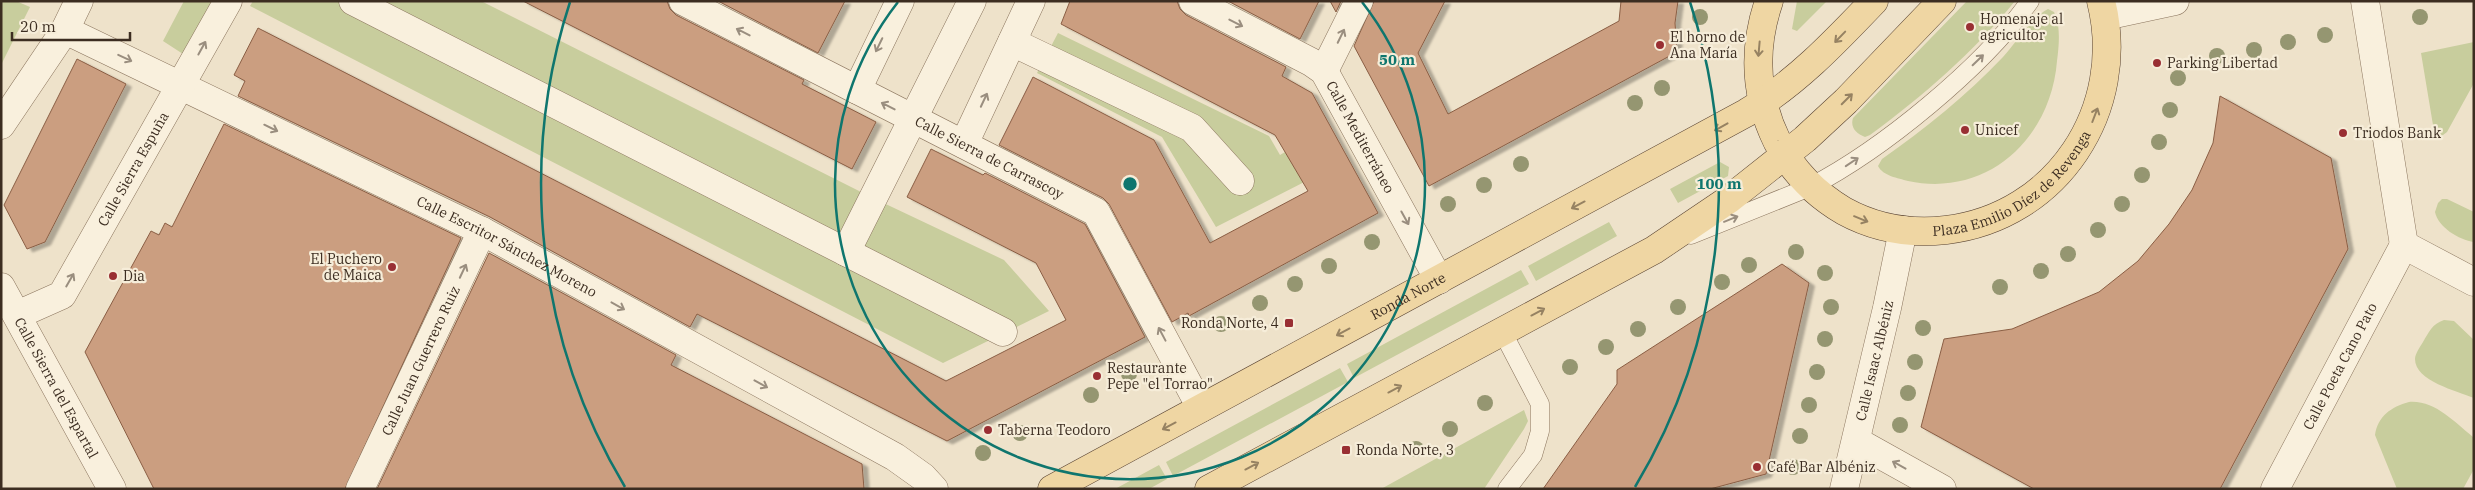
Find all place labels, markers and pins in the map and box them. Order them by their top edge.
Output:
place label: Homenaje al agricultor [1980,10,2063,44]
marker: Homenaje al agricultor [1964,21,1976,33]
place label: El horno de Ana María [1670,28,1745,62]
marker: El horno de Ana María [1654,39,1666,51]
place label: Parking Libertad [2167,54,2278,72]
marker: Parking Libertad [2151,57,2163,69]
place label: Unicef [1975,121,2019,139]
marker: Unicef [1959,124,1971,136]
place label: Triodos Bank [2353,124,2442,142]
marker: Triodos Bank [2337,127,2349,139]
centre of rings [1121,175,1139,193]
place label: El Puchero de Maica [311,250,382,284]
marker: El Puchero de Maica [386,261,398,273]
place label: Dia [123,267,145,285]
marker: Dia [107,270,119,282]
place label: Ronda Norte, 4 [1181,314,1279,332]
marker: Ronda Norte, 4 [1283,317,1295,329]
place label: Restaurante Pepe "el Torrao" [1107,359,1213,393]
marker: Restaurante Pepe "el Torrao" [1091,370,1103,382]
place label: Taberna Teodoro [998,421,1111,439]
marker: Taberna Teodoro [982,424,994,436]
place label: Ronda Norte, 3 [1356,441,1454,459]
marker: Ronda Norte, 3 [1340,444,1352,456]
place label: Café Bar Albéniz [1767,458,1876,476]
marker: Café Bar Albéniz [1751,461,1763,473]

